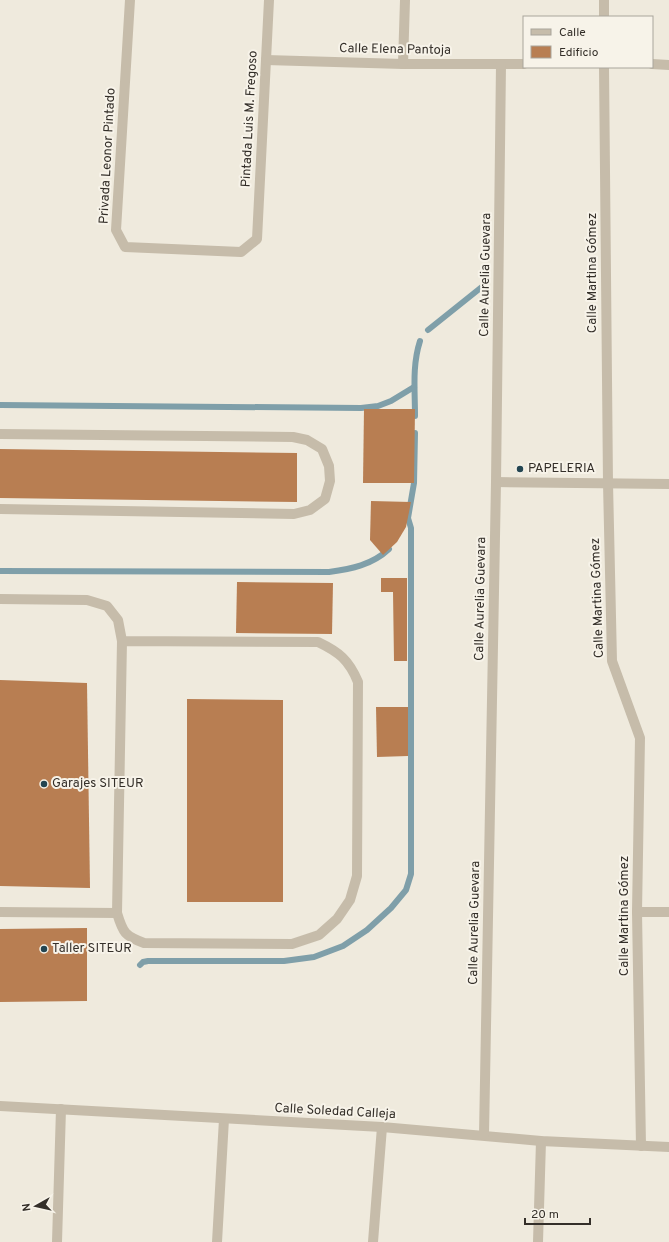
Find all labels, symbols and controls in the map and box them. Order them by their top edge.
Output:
legend [523,16,653,68]
text: Calle [559,25,586,41]
street label: Calle Elena Pantoja [339,41,451,59]
text: Edificio [559,45,599,61]
street label: Pintada Luis M. Fregoso [238,50,262,188]
street label: Privada Leonor Pintado [96,87,120,225]
street label: Calle Aurelia Guevara [477,213,495,337]
street label: Calle Martina Gómez [585,213,601,333]
place label: PAPELERIA [528,461,595,477]
marker: PAPELERIA [515,464,525,474]
street label: Calle Aurelia Guevara [472,537,490,661]
street label: Calle Martina Gómez [588,538,608,658]
place label: Garajes SITEUR [52,776,144,792]
marker: Garajes SITEUR [39,779,49,789]
street label: Calle Martina Gómez [617,856,633,976]
street label: Calle Aurelia Guevara [466,861,484,985]
place label: Taller SITEUR [52,941,132,957]
marker: Taller SITEUR [39,944,49,954]
street label: Calle Soledad Calleja [274,1101,396,1123]
north arrow [16,1186,56,1226]
scale bar [525,1200,590,1226]
text: N [20,1202,35,1212]
text: 20 m [531,1207,559,1223]

